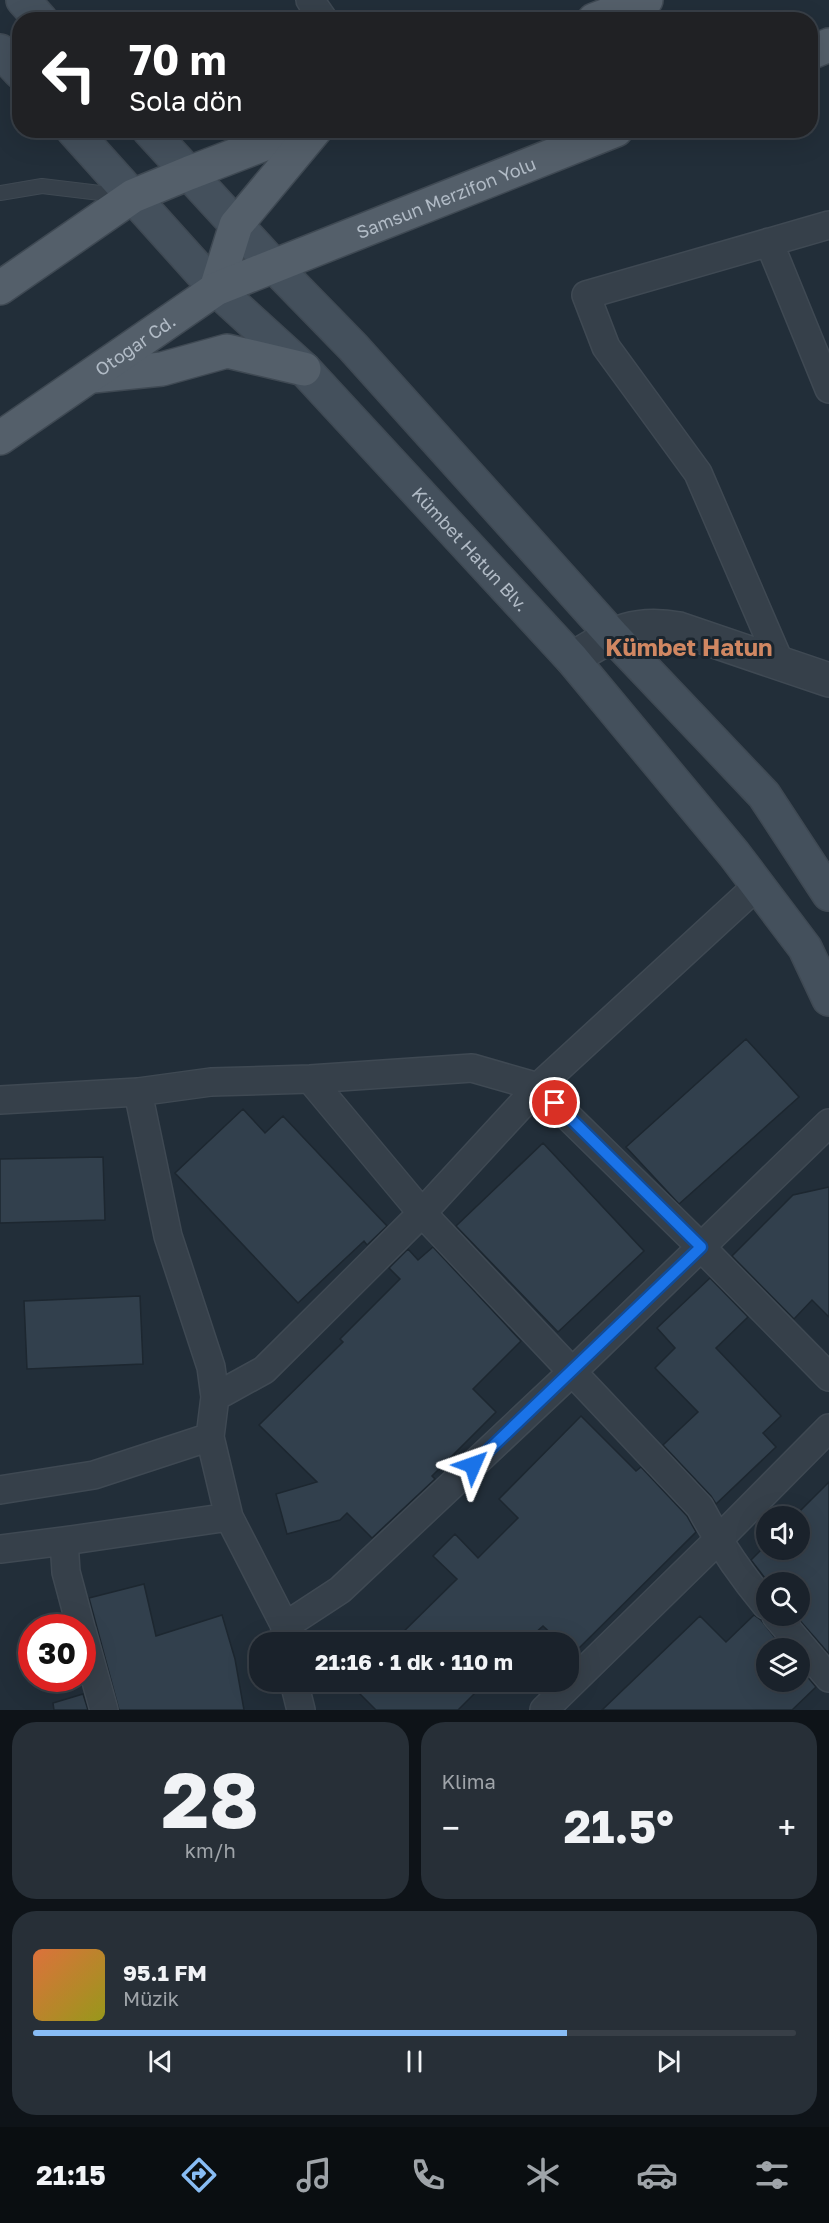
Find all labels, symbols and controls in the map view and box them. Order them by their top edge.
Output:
text: 70 m [129,34,226,84]
icon: left [30,36,108,114]
text: Sola dön [129,85,243,117]
street label: Samsun Merzifon Yolu [353,152,539,243]
street label: Otogar Cd. [91,309,179,380]
street label: Kümbet Hatun Blv. [408,482,533,616]
district label: Kümbet Hatun [605,632,773,661]
pin [529,1077,580,1128]
icon: arrive [538,1086,571,1119]
position arrow [441,1433,505,1497]
map controls [756,1506,810,1692]
button: sound [756,1506,810,1560]
button: search [756,1572,810,1626]
speed limit sign: 30 [18,1614,96,1692]
button: layers [756,1638,810,1692]
text: 21:16 · 1 dk · 110 m [315,1648,513,1675]
text: 28 [161,1752,259,1845]
text: Klima [442,1769,496,1793]
text: 21.5° [564,1799,674,1853]
text: − [442,1808,460,1847]
text: + [778,1808,796,1847]
text: km/h [185,1838,236,1862]
text: 95.1 FM [123,1959,207,1986]
text: Müzik [123,1986,179,2010]
icon: previous [144,2045,177,2078]
icon: pause [398,2045,431,2078]
icon: next [652,2045,685,2078]
icon: directions [178,2154,220,2196]
icon: music [293,2154,335,2196]
icon: phone [407,2154,449,2196]
icon: climate [522,2154,564,2196]
icon: car [636,2154,678,2196]
icon: filters [751,2154,793,2196]
text: 21:15 [36,2159,106,2191]

